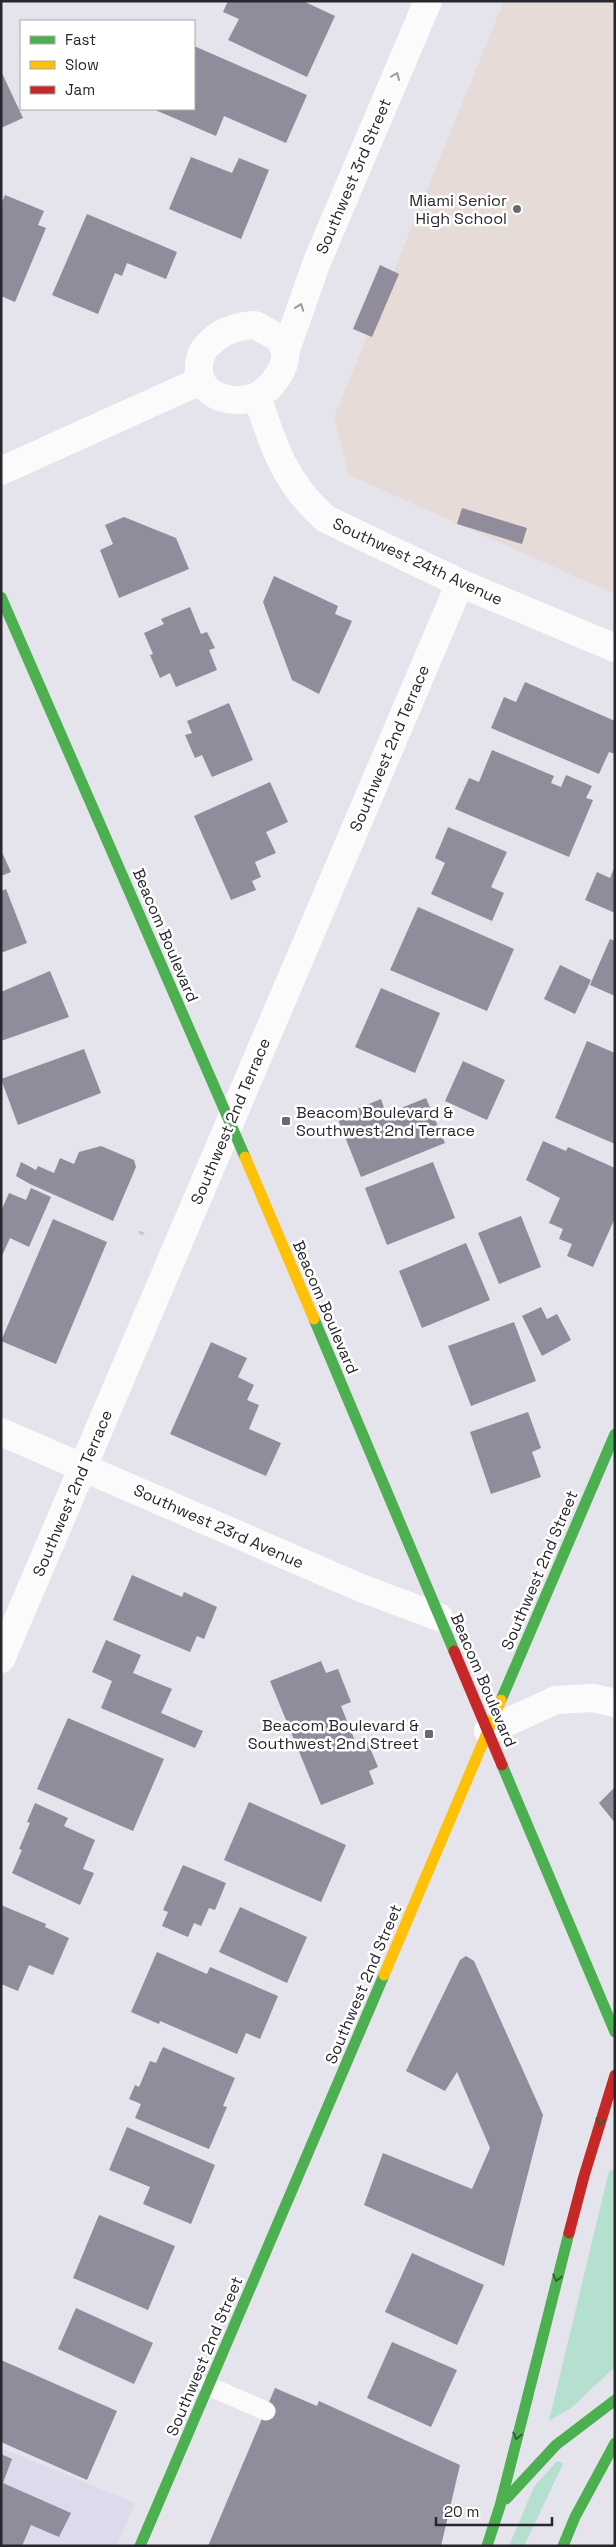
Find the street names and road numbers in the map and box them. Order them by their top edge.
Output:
street label: Southwest 3rd Street [311,95,396,257]
street label: Southwest 24th Avenue [329,513,506,610]
street label: Southwest 2nd Terrace [345,662,434,835]
street label: Beacom Boulevard [128,865,203,1005]
street label: Southwest 2nd Terrace [186,1035,275,1208]
street label: Beacom Boulevard [288,1237,363,1377]
street label: Southwest 2nd Terrace [28,1407,117,1580]
street label: Southwest 23rd Avenue [130,1479,307,1573]
street label: Southwest 2nd Street [496,1487,583,1653]
street label: Beacom Boulevard [446,1610,521,1750]
street label: Southwest 2nd Street [320,1901,407,2067]
street label: Southwest 2nd Street [161,2273,248,2439]

